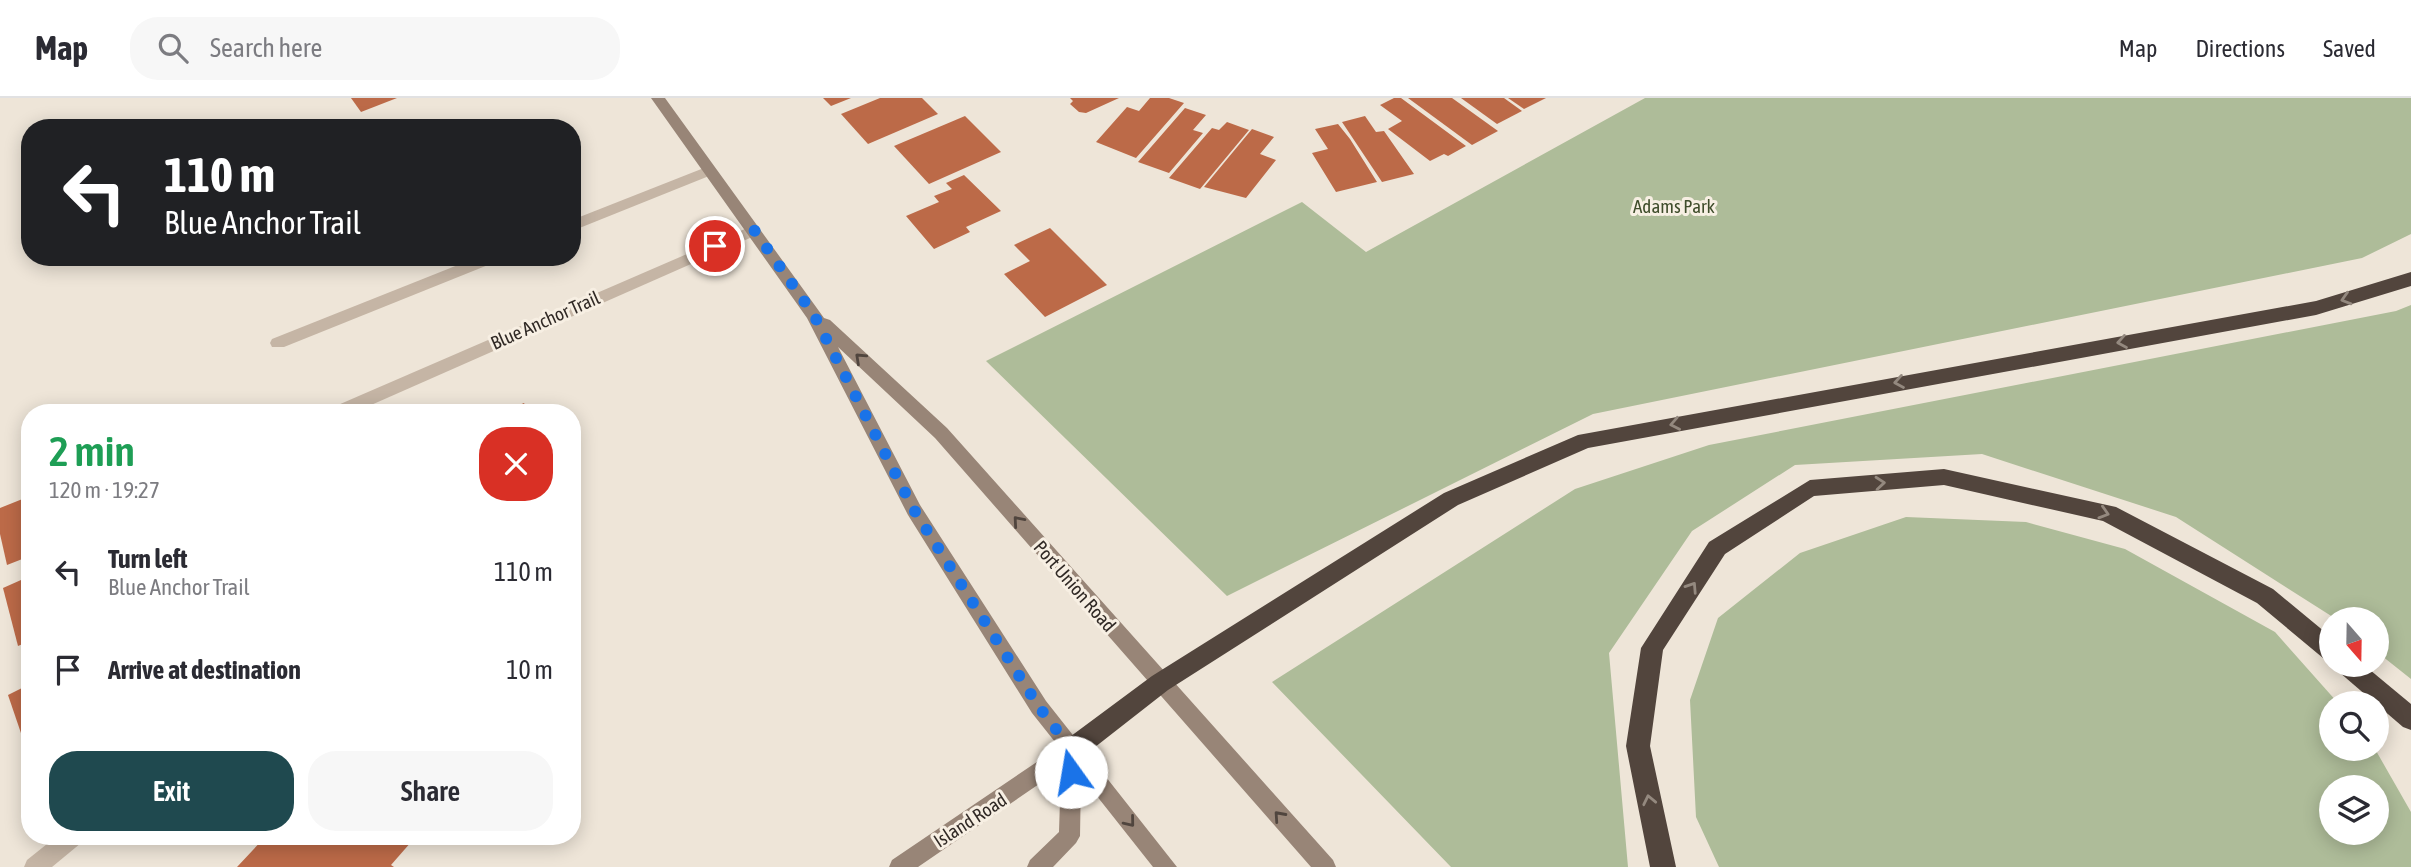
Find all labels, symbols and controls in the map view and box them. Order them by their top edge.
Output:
search box [130,17,620,80]
text: Map [35,29,88,67]
icon: search [154,29,192,67]
text: Search here [210,33,322,63]
text: Map [2119,35,2157,62]
text: Directions [2195,35,2285,62]
text: Saved [2323,35,2376,62]
text: 110 m [164,146,275,202]
icon: left [49,147,140,238]
park label: Adams Park [1633,195,1716,217]
text: Blue Anchor Trail [164,204,361,241]
pin [685,216,745,276]
icon: arrive [696,227,734,265]
street label: Blue Anchor Trail [487,286,603,354]
one-way arrow [2340,290,2352,305]
one-way arrow [2116,333,2128,348]
one-way arrow [855,354,868,366]
one-way arrow [1893,374,1905,389]
one-way arrow [1669,416,1681,431]
text: 2 min [49,427,135,475]
button: close [479,427,553,501]
one-way arrow [1875,476,1886,491]
text: 120 m · 19:27 [49,477,160,503]
one-way arrow [2097,504,2109,519]
one-way arrow [1014,516,1026,529]
street label: Port Union Road [1030,536,1120,636]
text: Turn left [108,544,188,574]
icon: left [49,553,87,591]
text: 110 m [494,557,553,587]
text: Blue Anchor Trail [108,574,250,600]
one-way arrow [1683,581,1696,594]
north arrow [2319,607,2389,677]
map controls [2319,607,2389,845]
icon: arrive [49,651,87,689]
text: Arrive at destination [108,655,301,685]
text: 10 m [506,655,553,685]
button: search [2319,691,2389,761]
position arrow [1034,735,1108,809]
button: Exit [49,751,294,831]
button: Share [308,751,553,831]
button: layers [2319,775,2389,845]
street label: Island Road [929,788,1011,852]
one-way arrow [1643,794,1658,806]
one-way arrow [1275,811,1287,824]
one-way arrow [1121,815,1134,827]

